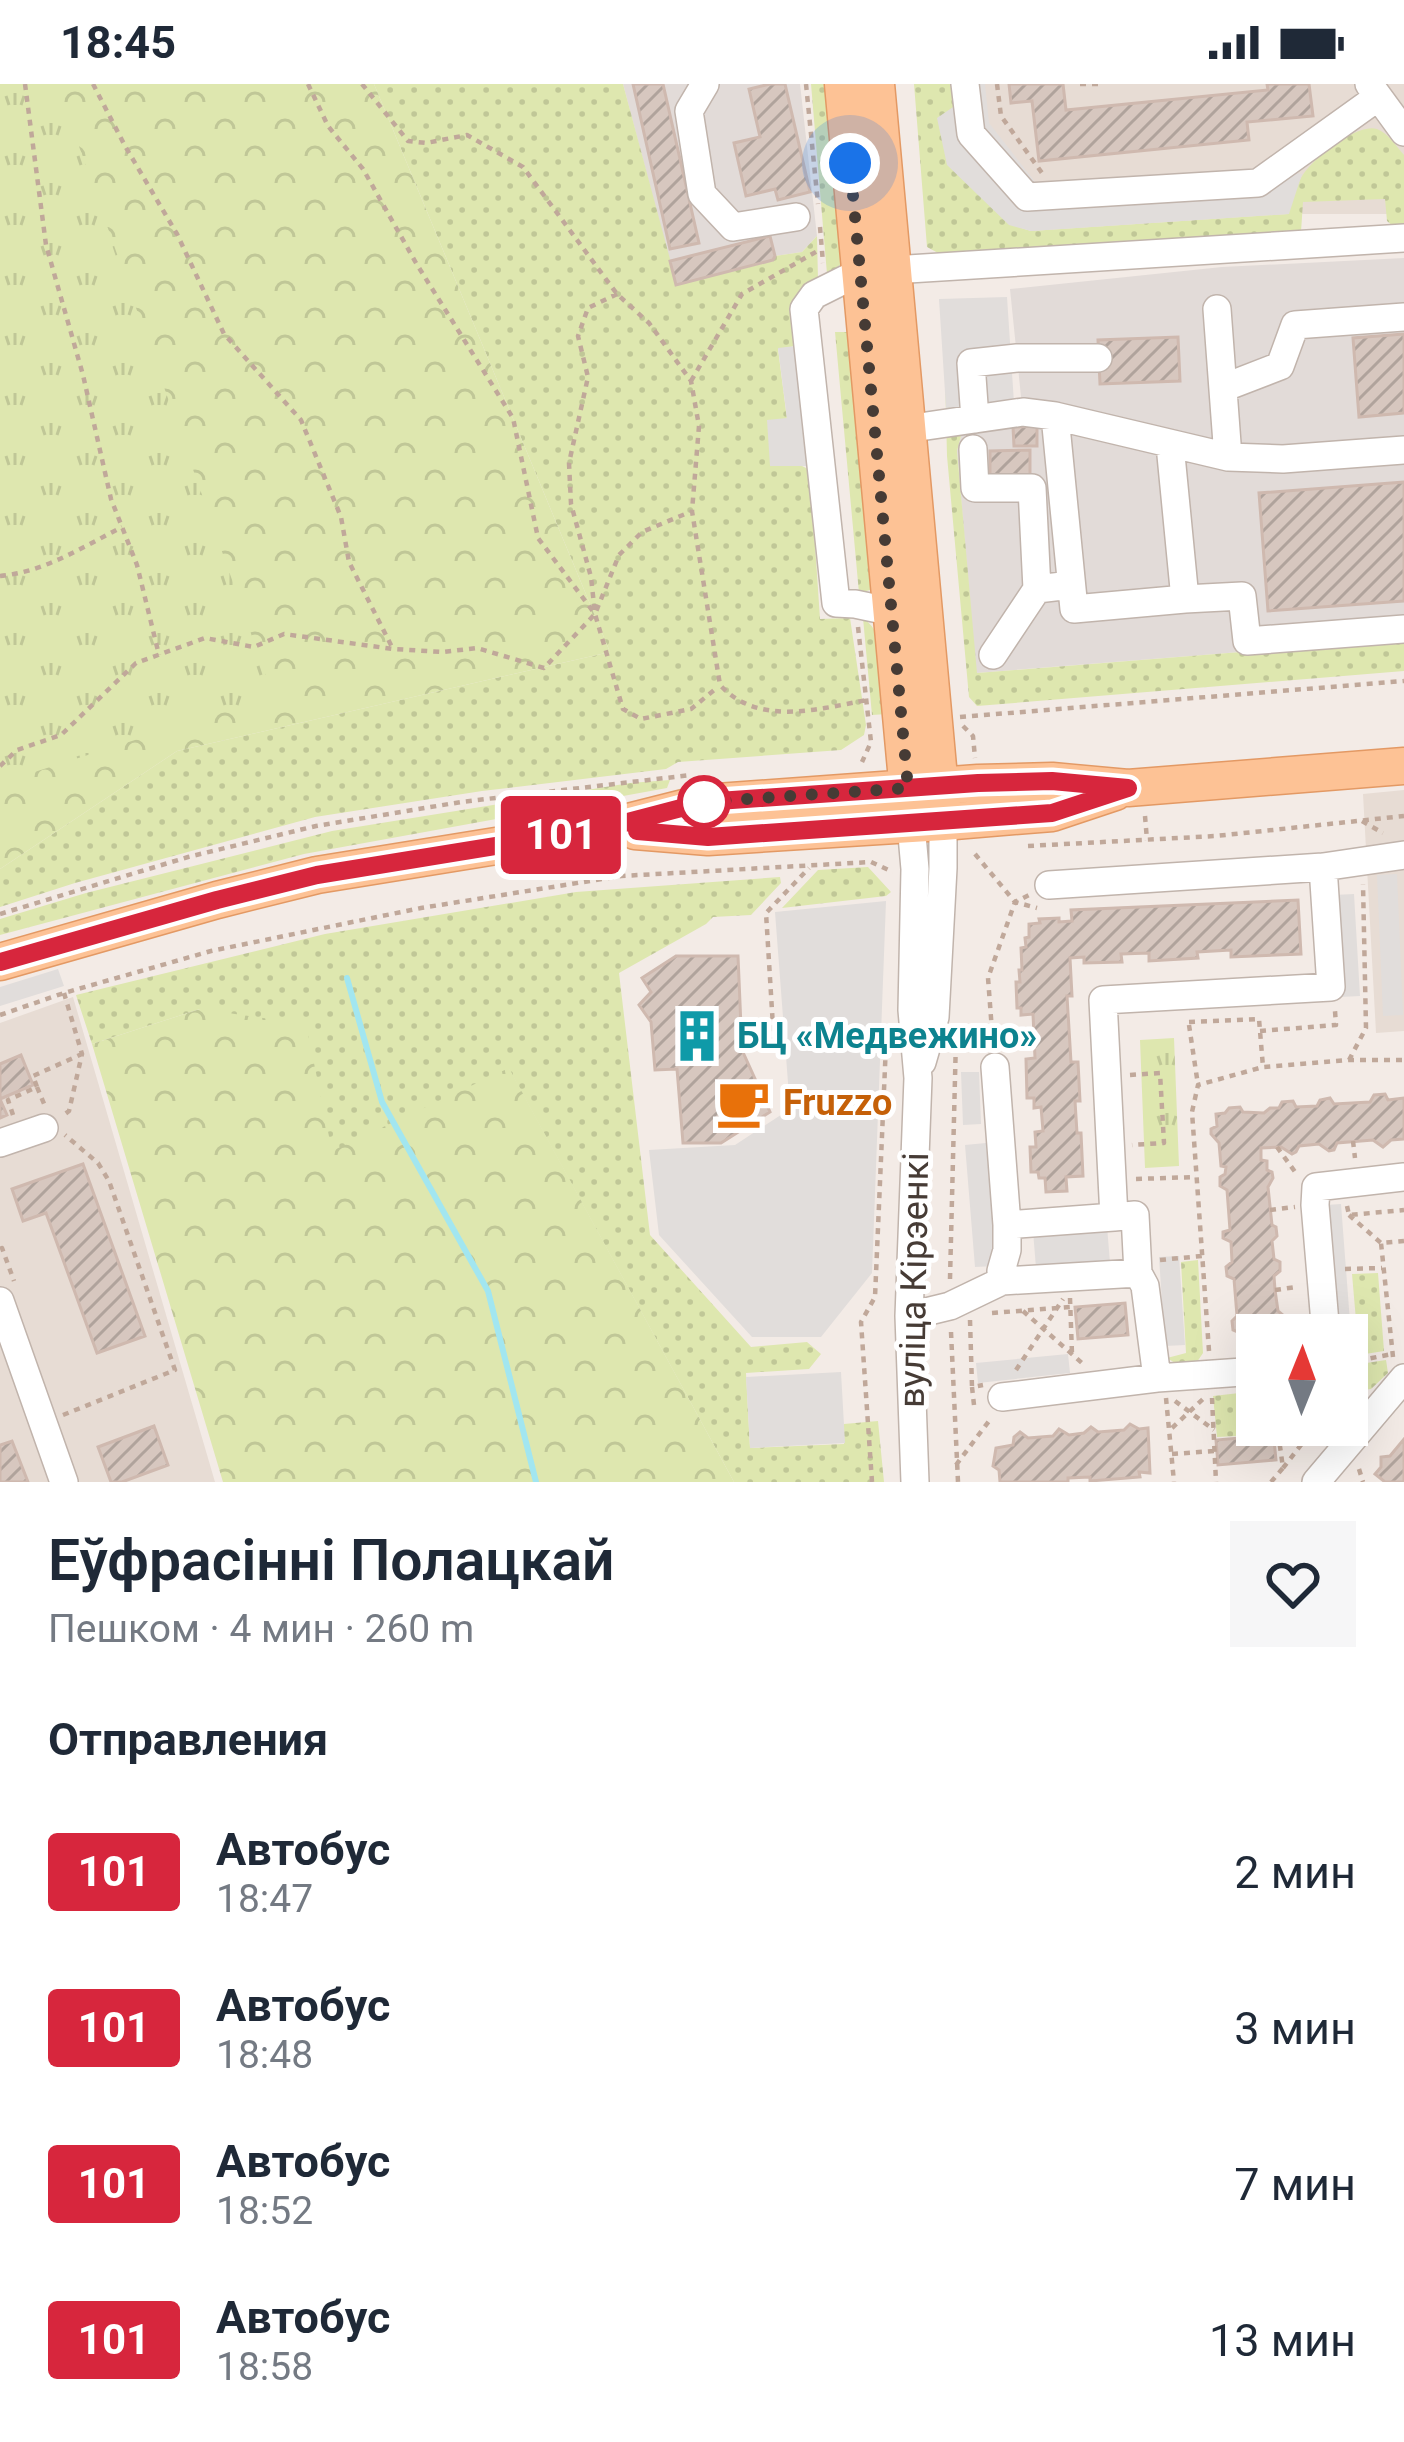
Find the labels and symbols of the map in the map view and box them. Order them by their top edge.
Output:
your location [820,133,880,193]
unlabelled marker [679,777,729,827]
line badge: 101 [492,796,630,874]
building icon: БЦ «Медвежино» [668,1007,726,1065]
place label: БЦ «Медвежино» [737,1015,1037,1057]
cafe icon: Fruzzo [714,1074,772,1132]
place label: Fruzzo [783,1082,892,1124]
street label: вуліца Кірэенкі [891,1152,937,1408]
north arrow [1236,1314,1368,1446]

